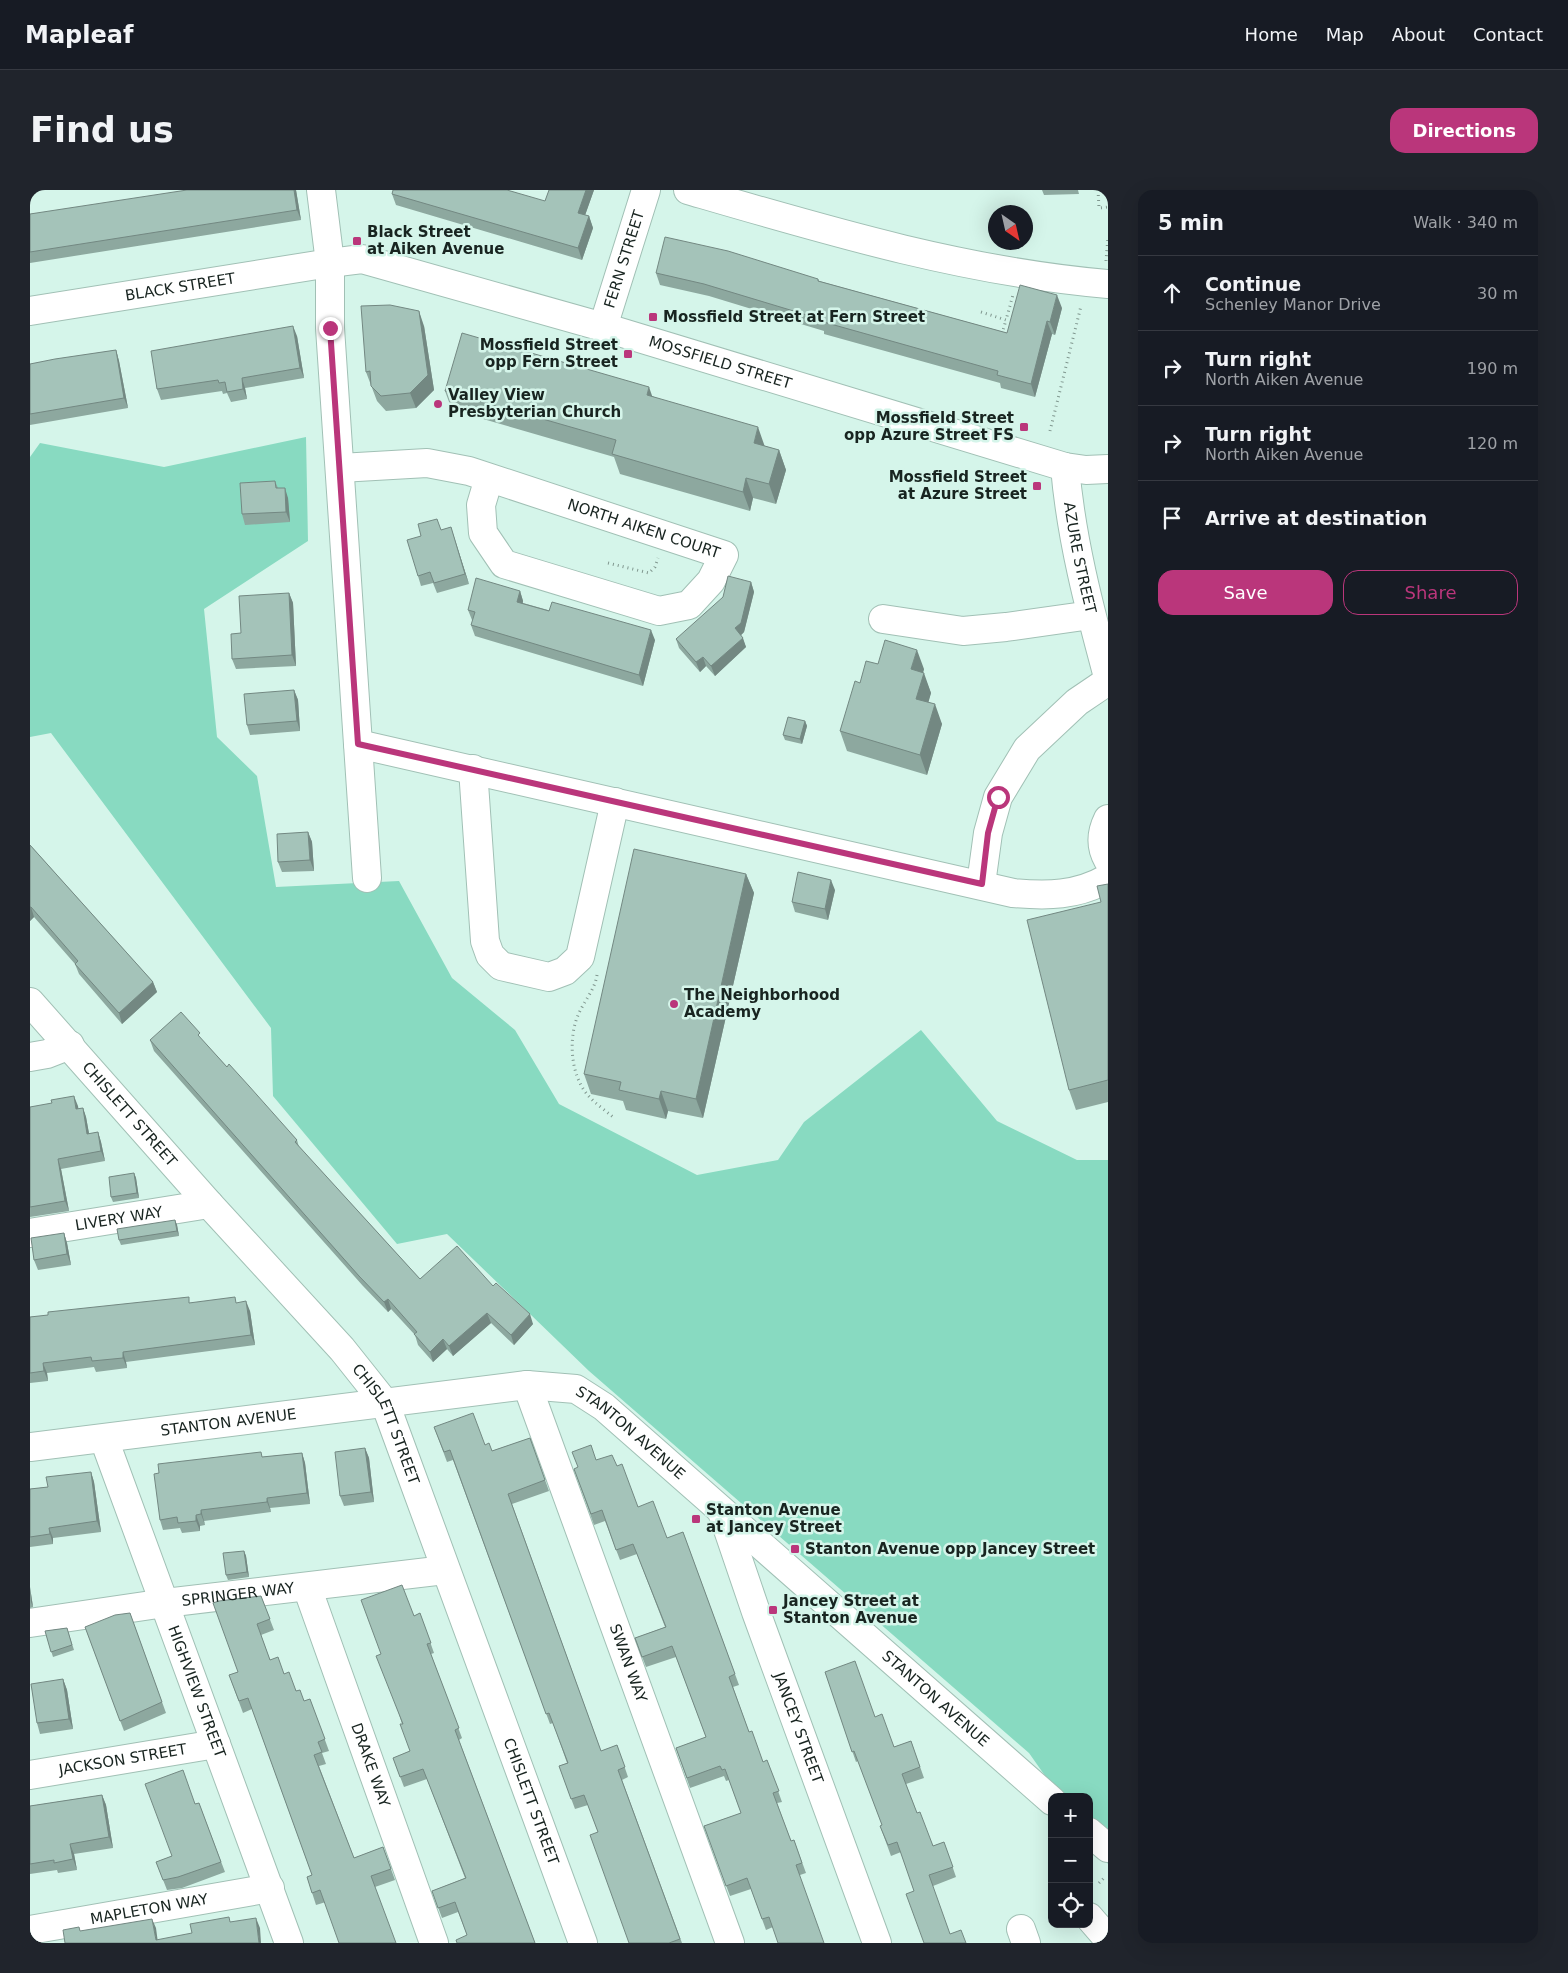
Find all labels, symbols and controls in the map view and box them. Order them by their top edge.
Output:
text: Mapleaf [25,21,133,49]
text: Home [1245,24,1298,45]
text: Map [1326,24,1364,45]
text: About [1392,24,1445,45]
text: Contact [1473,24,1543,45]
button: Directions [1390,108,1538,153]
text: Find us [30,110,174,150]
north arrow [988,205,1033,250]
street label: FERN STREET [600,207,648,311]
text: 5 min [1158,211,1224,235]
text: Walk · 340 m [1413,213,1518,232]
place label: Black Street at Aiken Avenue [367,223,504,258]
marker: Black Street at Aiken Avenue [351,235,363,247]
street label: BLACK STREET [124,269,237,305]
text: Continue [1205,273,1301,295]
icon: ahead [1158,279,1186,307]
text: 30 m [1477,284,1518,303]
text: Schenley Manor Drive [1205,295,1381,314]
place label: Mossfield Street at Fern Street [663,308,925,326]
marker: Mossfield Street at Fern Street [647,311,659,323]
route end [319,317,342,340]
street label: MOSSFIELD STREET [647,332,795,393]
place label: Mossfield Street opp Fern Street [480,336,618,371]
marker: Mossfield Street opp Fern Street [622,348,634,360]
text: Turn right [1205,348,1311,370]
icon: right [1158,354,1186,382]
text: 190 m [1467,359,1518,378]
text: North Aiken Avenue [1205,370,1363,389]
place label: Valley View Presbyterian Church [448,386,621,421]
marker: Valley View Presbyterian Church [432,398,444,410]
place label: Mossfield Street opp Azure Street FS [844,409,1014,444]
marker: Mossfield Street opp Azure Street FS [1018,421,1030,433]
text: Turn right [1205,423,1311,445]
icon: right [1158,429,1186,457]
text: 120 m [1467,434,1518,453]
text: North Aiken Avenue [1205,445,1363,464]
place label: Mossfield Street at Azure Street [889,468,1027,503]
marker: Mossfield Street at Azure Street [1031,480,1043,492]
street label: NORTH AIKEN COURT [565,495,723,562]
street label: AZURE STREET [1060,501,1100,616]
icon: arrive [1158,504,1186,532]
text: Arrive at destination [1205,507,1427,529]
button: Save [1158,570,1333,615]
button: Share [1343,570,1518,615]
route start [987,786,1010,809]
place label: The Neighborhood Academy [684,986,840,1021]
marker: The Neighborhood Academy [668,998,680,1010]
street label: CHISLETT STREET [78,1058,181,1171]
street label: LIVERY WAY [74,1203,165,1235]
street label: CHISLETT STREET [348,1360,423,1488]
street label: STANTON AVENUE [572,1382,689,1483]
street label: STANTON AVENUE [159,1405,297,1440]
place label: Stanton Avenue at Jancey Street [706,1501,842,1536]
marker: Stanton Avenue at Jancey Street [690,1513,702,1525]
place label: Stanton Avenue opp Jancey Street [805,1540,1095,1558]
marker: Stanton Avenue opp Jancey Street [789,1543,801,1555]
street label: SPRINGER WAY [181,1579,296,1610]
place label: Jancey Street at Stanton Avenue [782,1592,919,1627]
marker: Jancey Street at Stanton Avenue [767,1604,779,1616]
street label: SWAN WAY [606,1621,651,1706]
street label: HIGHVIEW STREET [164,1623,229,1761]
street label: STANTON AVENUE [878,1647,993,1751]
street label: JANCEY STREET [770,1669,827,1787]
street label: DRAKE WAY [347,1721,394,1810]
street label: CHISLETT STREET [500,1736,563,1868]
street label: JACKSON STREET [57,1740,189,1779]
map controls [1048,1793,1093,1928]
button: + [1048,1793,1093,1838]
button: − [1048,1838,1093,1883]
button: locate [1048,1883,1093,1928]
street label: MAPLETON WAY [89,1890,210,1928]

